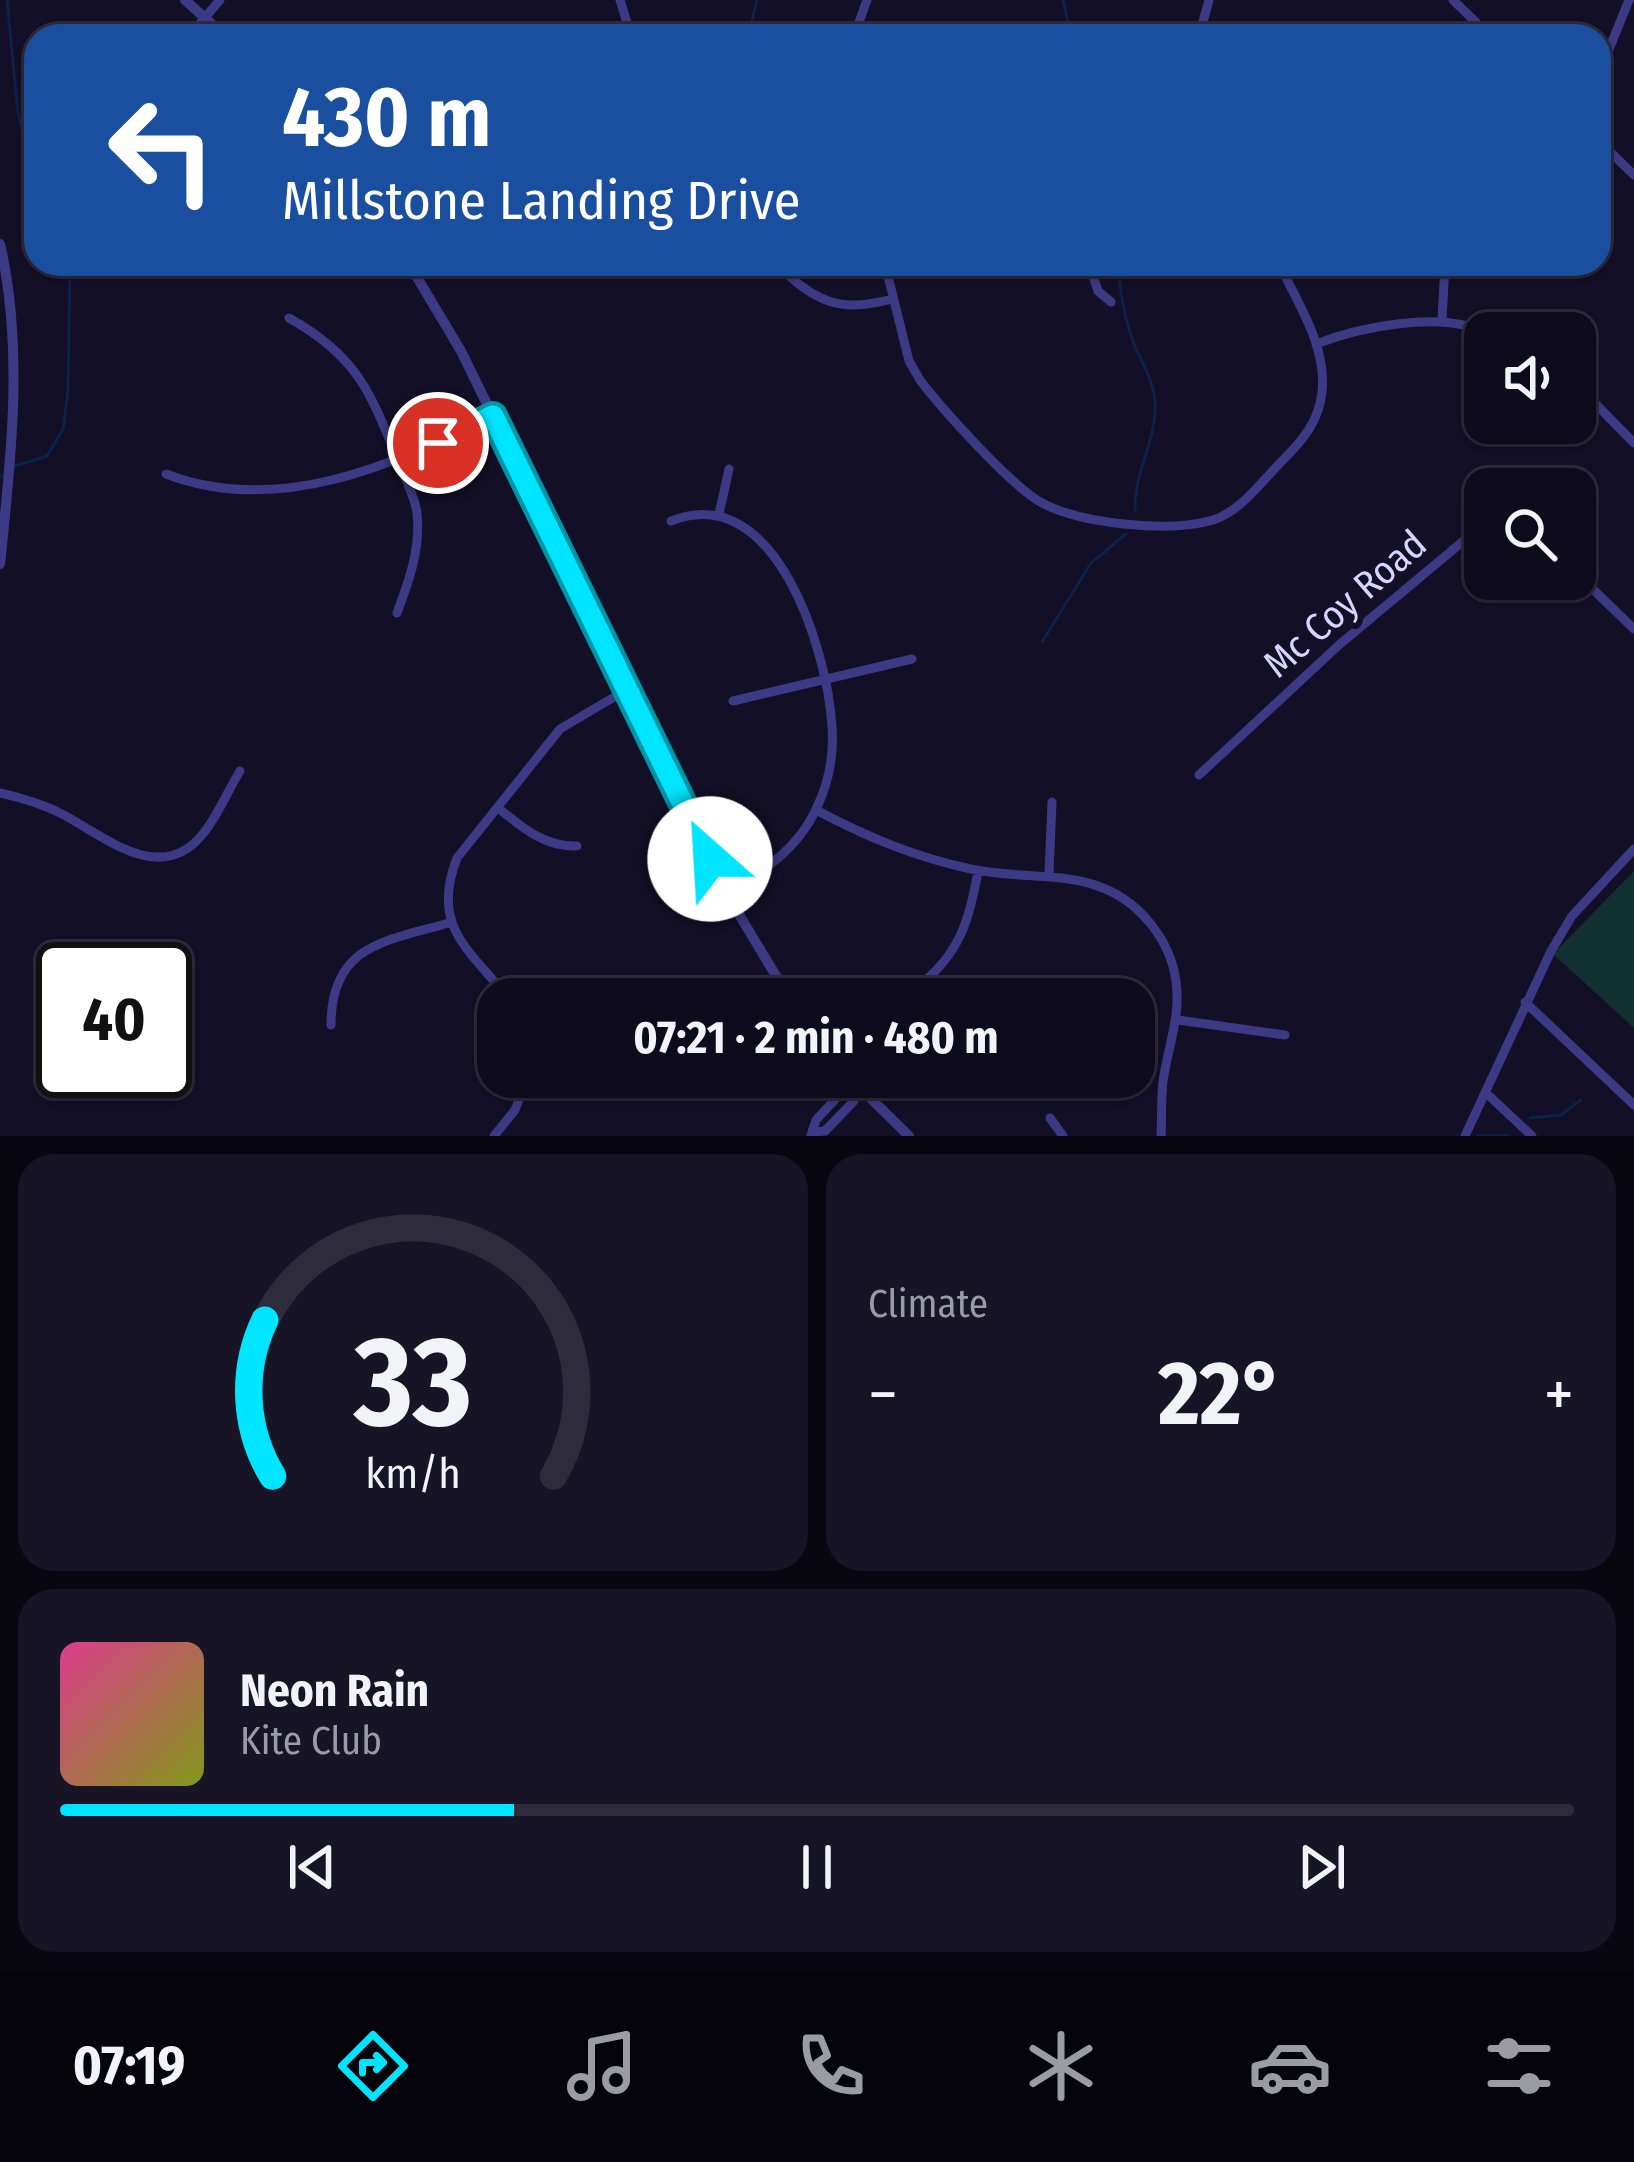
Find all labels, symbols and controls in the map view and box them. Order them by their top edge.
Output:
text: 430 m [282,67,491,168]
icon: left [84,72,240,228]
text: Millstone Landing Drive [282,169,801,233]
map controls [1464,312,1596,600]
button: sound [1464,312,1596,444]
pin [387,392,489,494]
icon: arrive [405,410,471,476]
button: search [1464,468,1596,600]
street label: Mc Coy Road [1254,521,1436,687]
position arrow [647,796,773,922]
speed limit sign: 40 [36,942,192,1098]
text: 07:21 · 2 min · 480 m [633,1011,999,1065]
text: Climate [868,1281,988,1327]
text: 33 [353,1308,472,1458]
text: 22° [1158,1340,1284,1448]
text: − [868,1355,898,1434]
text: + [1544,1355,1574,1434]
text: km/h [365,1447,461,1498]
text: Neon Rain [240,1664,429,1718]
text: Kite Club [240,1718,382,1764]
icon: previous [279,1834,345,1900]
icon: pause [784,1834,850,1900]
icon: next [1289,1834,1355,1900]
icon: directions [331,2024,415,2108]
icon: music [560,2024,644,2108]
icon: phone [789,2024,873,2108]
icon: climate [1019,2024,1103,2108]
icon: car [1248,2024,1332,2108]
icon: filters [1477,2024,1561,2108]
text: 07:19 [73,2034,185,2098]

